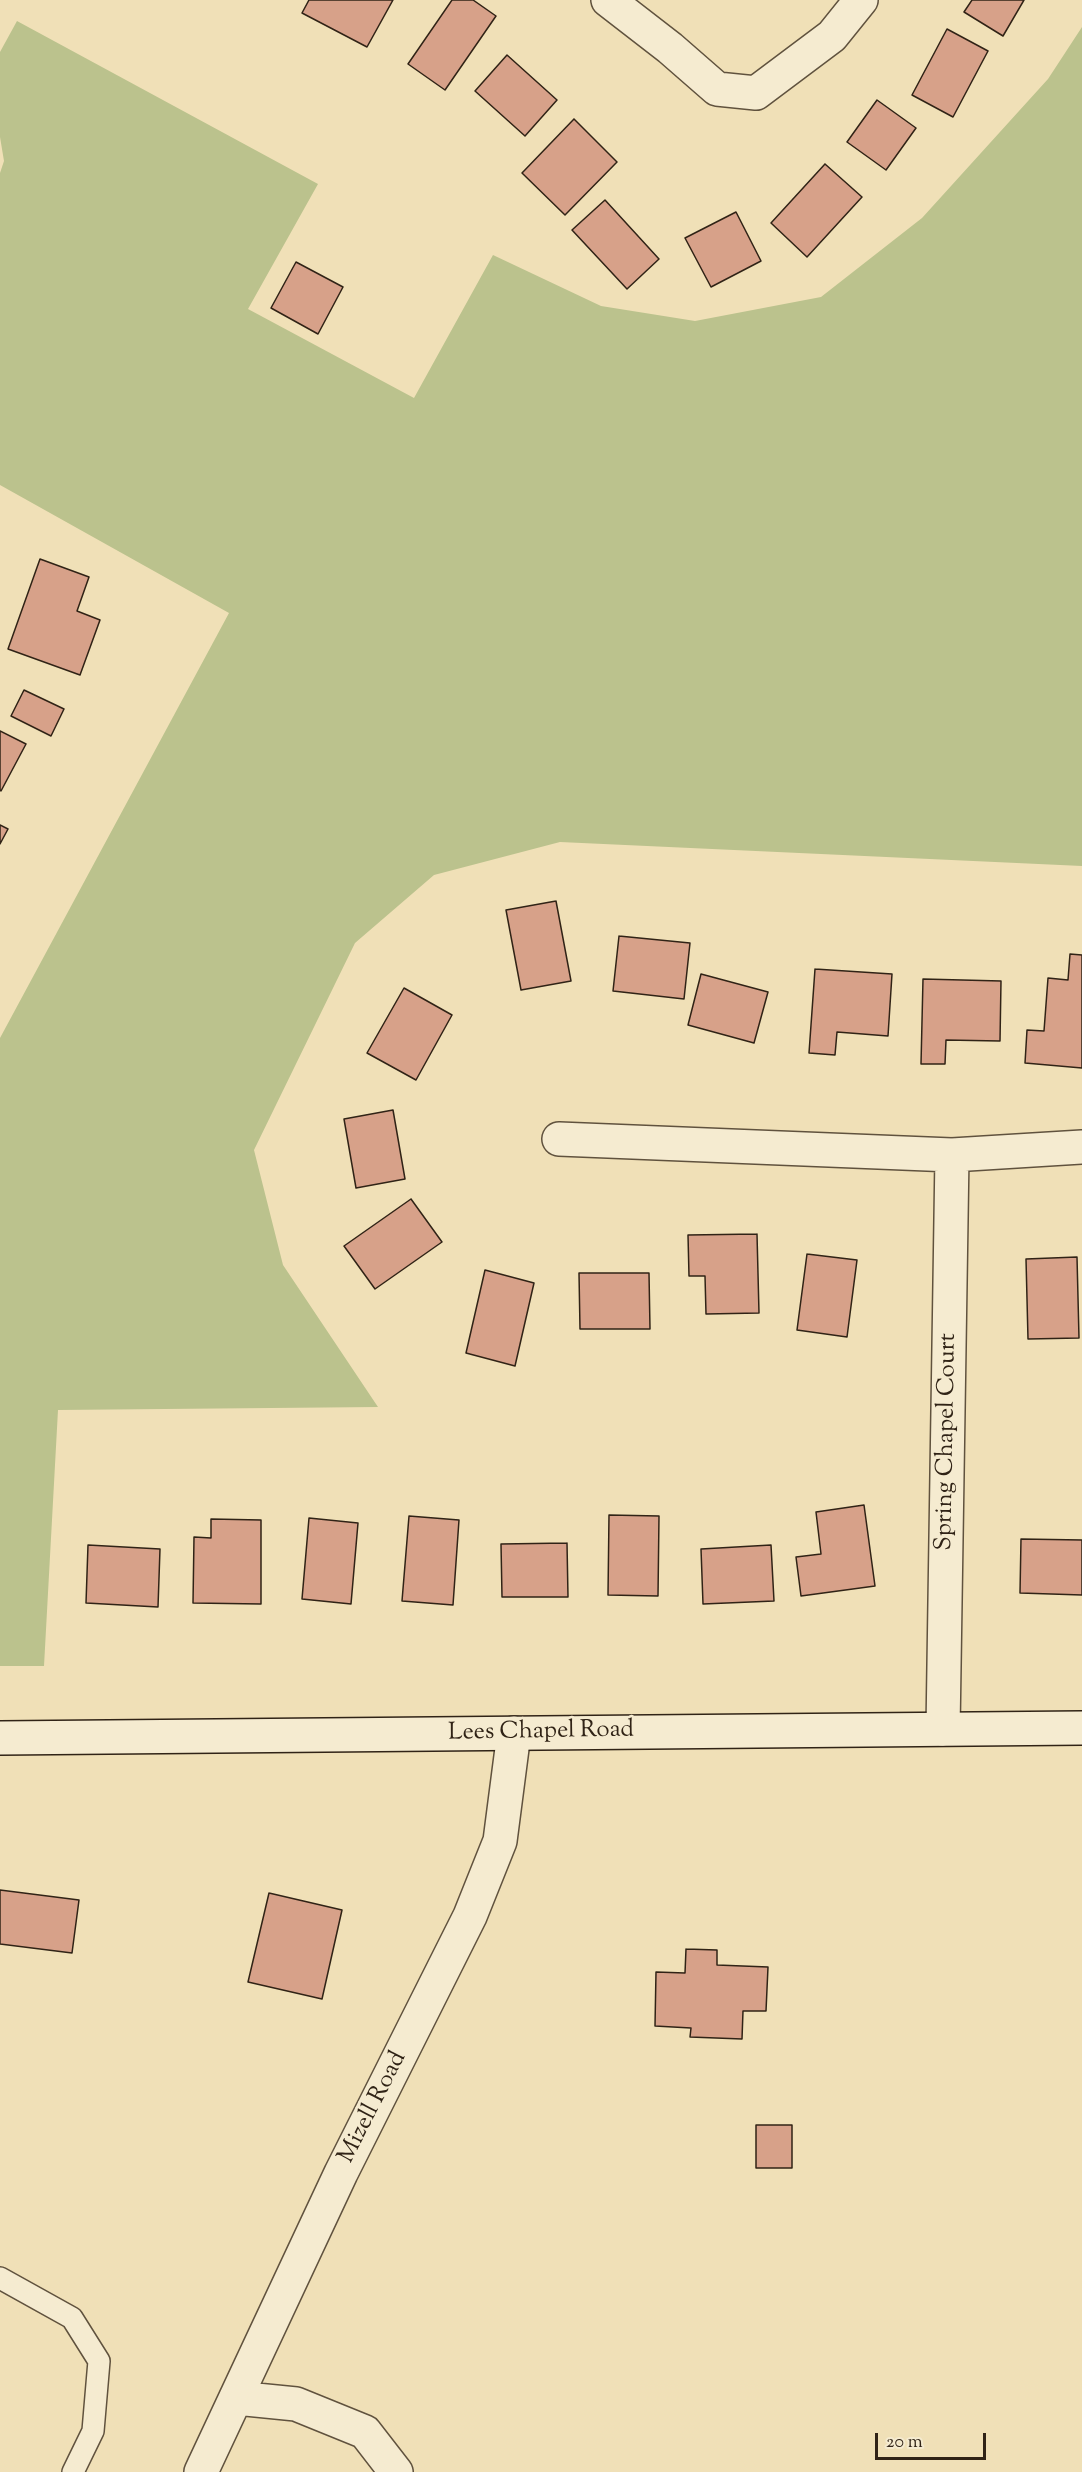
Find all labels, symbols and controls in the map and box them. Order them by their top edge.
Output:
street label: Spring Chapel Court [932,1333,964,1551]
street label: Lees Chapel Road [448,1717,634,1749]
street label: Mizell Road [334,2047,414,2169]
scale bar [878,2421,989,2459]
text: 20 m [886,2430,923,2456]

